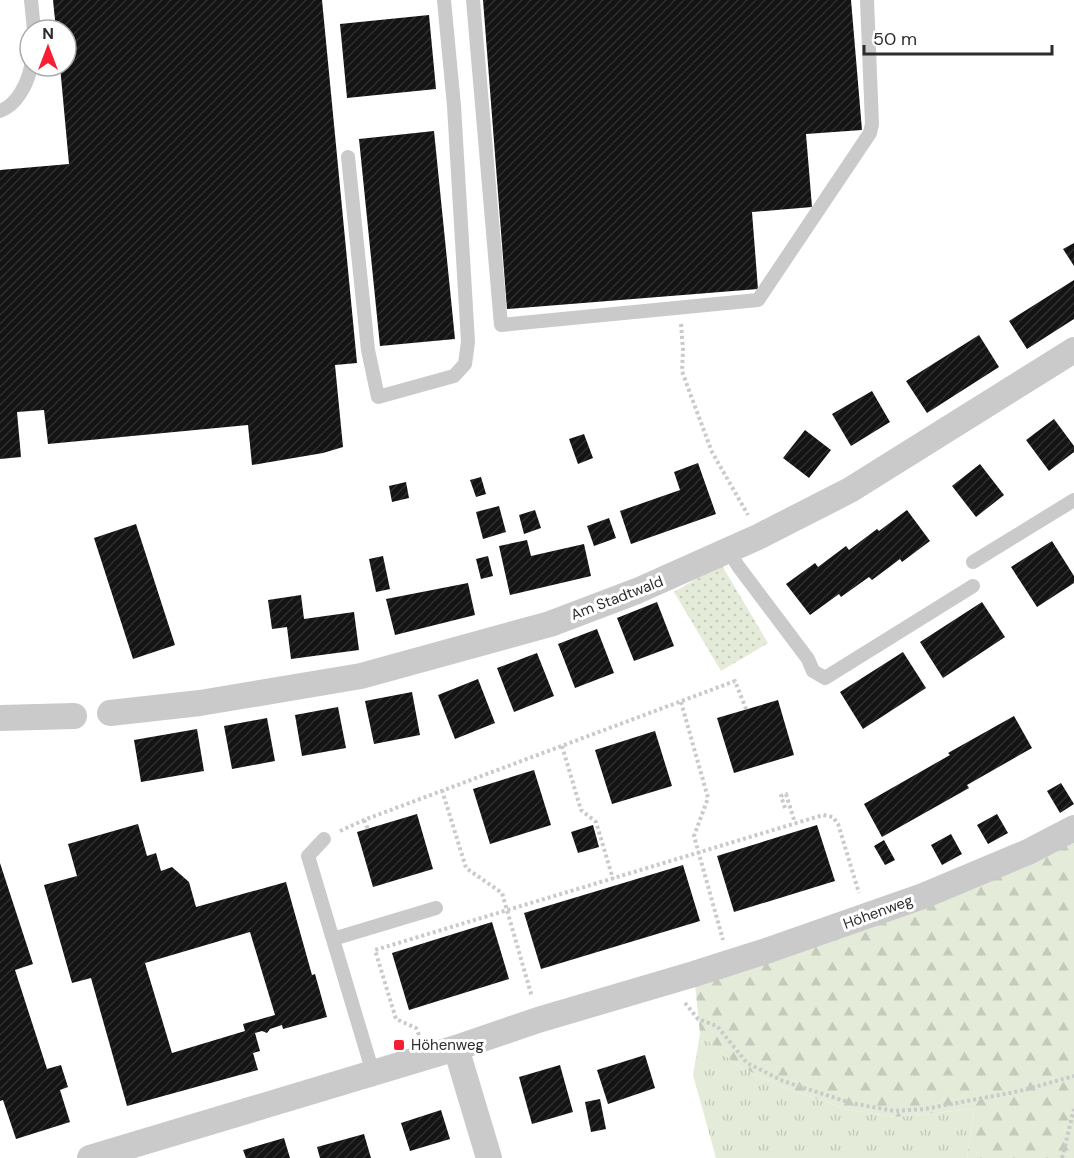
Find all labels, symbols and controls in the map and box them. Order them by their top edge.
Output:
north arrow [18,18,78,78]
scale bar [864,18,1052,56]
text: N [42,23,54,44]
text: 50 m [873,27,917,51]
street label: Am Stadtwald [568,571,666,625]
street label: Höhenweg [840,890,916,934]
place label: Höhenweg [411,1035,484,1055]
marker: Höhenweg [392,1038,406,1052]

